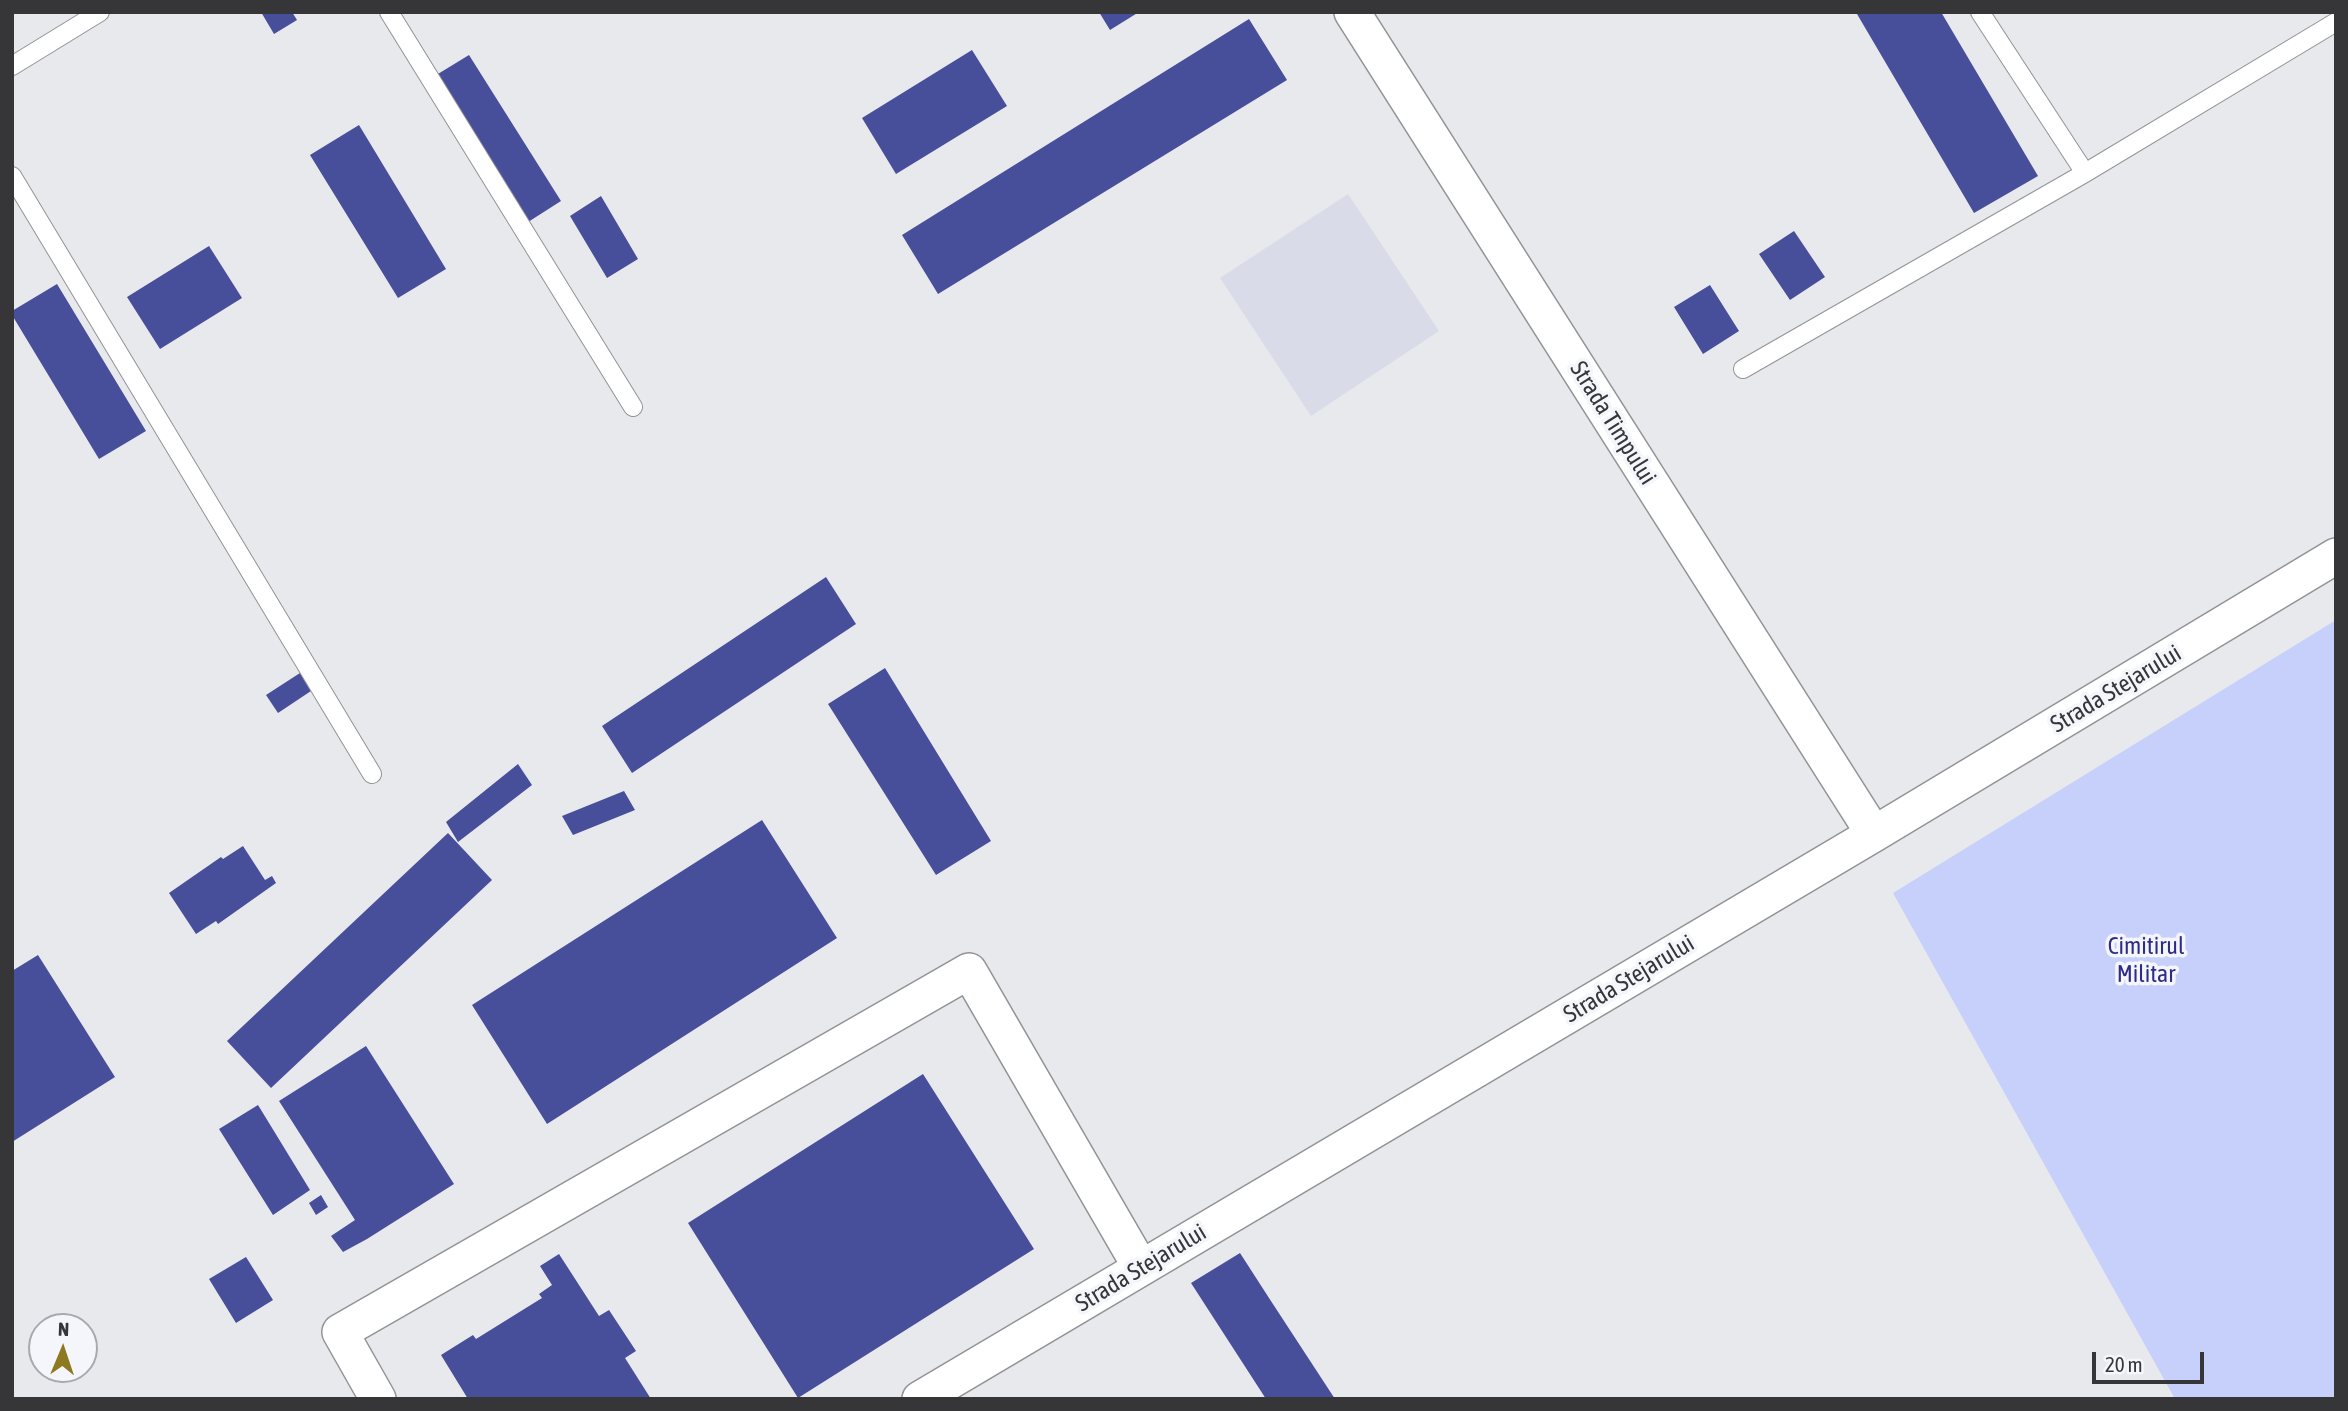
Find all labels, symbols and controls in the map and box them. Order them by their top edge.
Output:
street label: Strada Timpului [1564,356,1662,490]
street label: Strada Stejarului [2046,639,2186,739]
street label: Strada Stejarului [1559,929,1699,1029]
park label: Cimitirul Militar [2108,932,2184,988]
street label: Strada Stejarului [1071,1218,1211,1318]
north arrow [28,1313,98,1383]
text: N [58,1318,70,1340]
scale bar [2096,1338,2208,1382]
text: 20 m [2105,1352,2143,1376]

